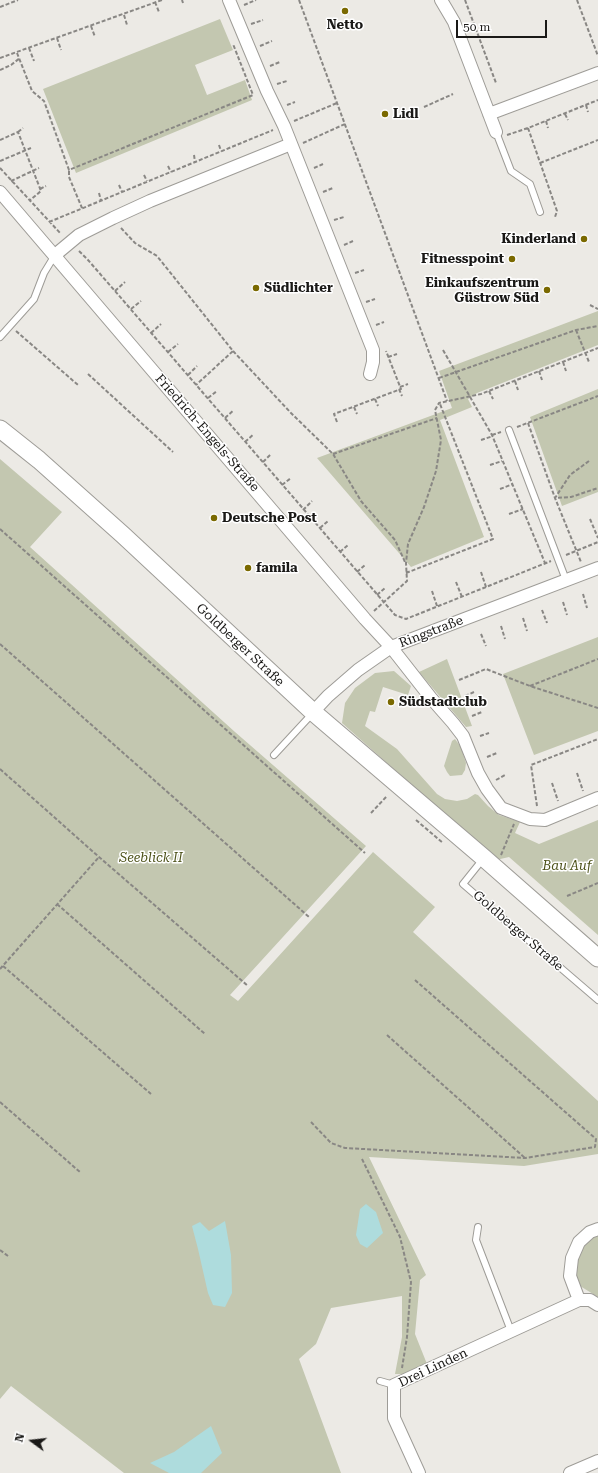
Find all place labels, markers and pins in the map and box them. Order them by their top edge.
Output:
marker: Netto [340,6,350,16]
place label: Netto [327,17,363,33]
place label: Lidl [393,106,419,122]
marker: Lidl [380,109,390,119]
place label: Kinderland [501,231,576,247]
marker: Kinderland [579,234,589,244]
place label: Fitnesspoint [421,251,504,267]
marker: Fitnesspoint [507,254,517,264]
place label: Einkaufszentrum Güstrow Süd [425,275,539,306]
place label: Südlichter [264,280,333,296]
marker: Südlichter [251,283,261,293]
marker: Einkaufszentrum Güstrow Süd [542,285,552,295]
place label: Deutsche Post [222,510,317,526]
marker: Deutsche Post [209,513,219,523]
place label: famila [256,560,298,576]
marker: famila [243,563,253,573]
place label: Südstadtclub [399,694,487,710]
marker: Südstadtclub [386,697,396,707]

